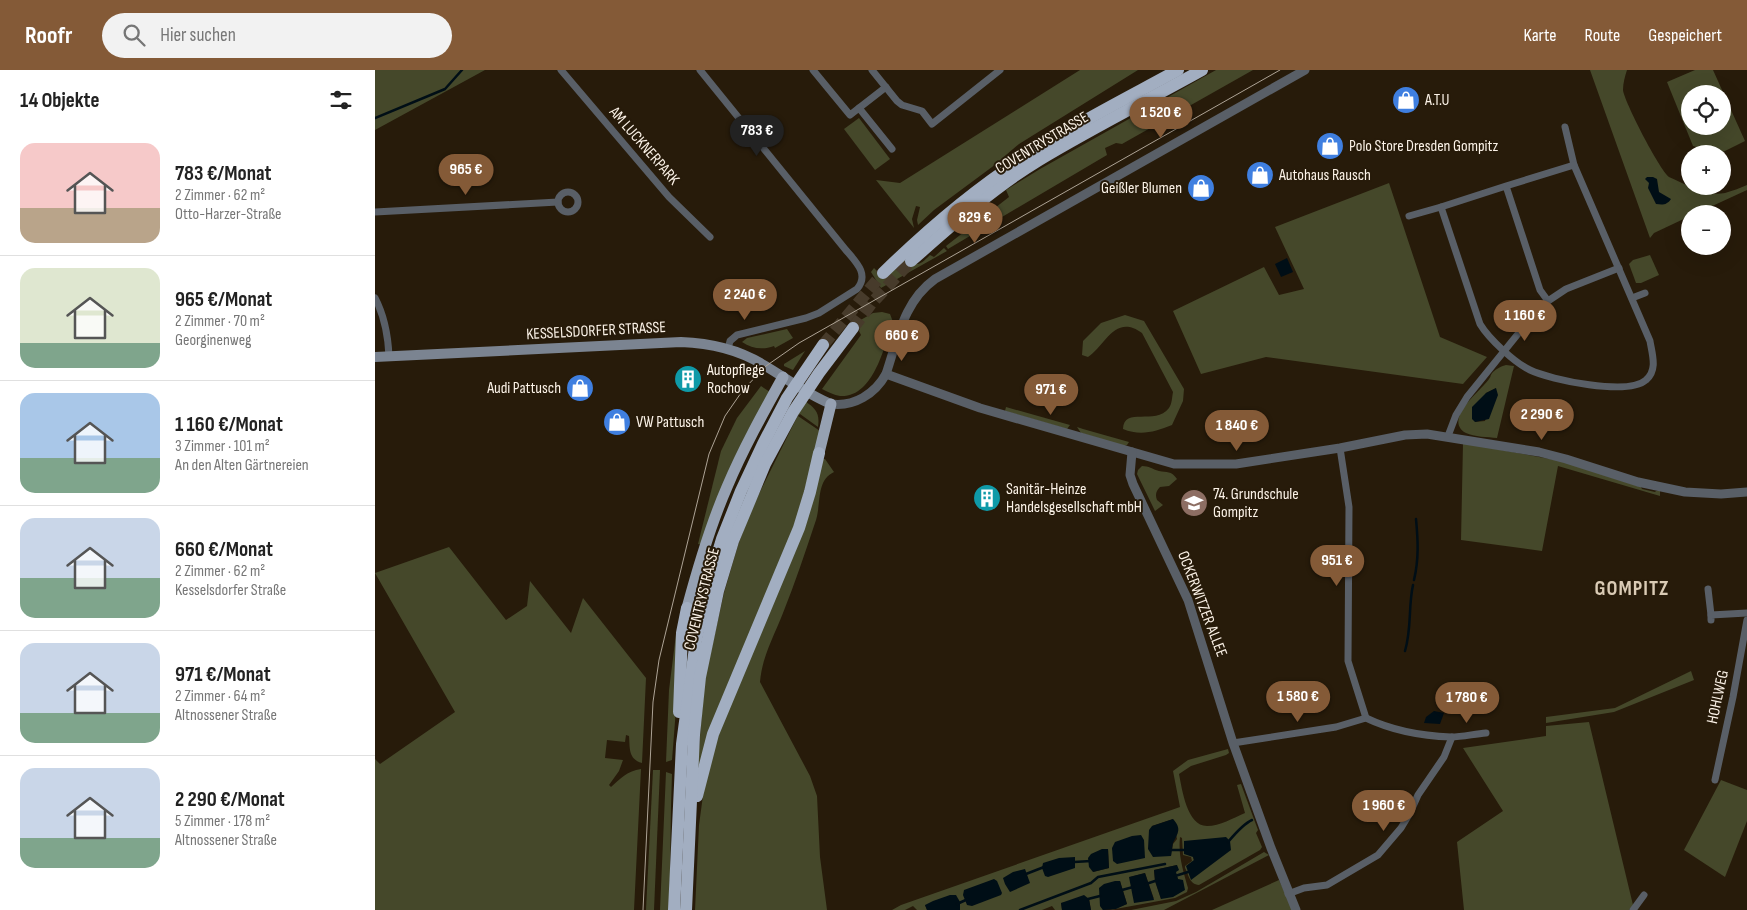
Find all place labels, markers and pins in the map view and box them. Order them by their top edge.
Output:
shop icon: A.T.U [1391,85,1421,115]
place label: A.T.U [1424,91,1449,110]
pin: 1 520 € [1115,97,1207,139]
pin: 783 € [722,114,792,157]
shop icon: Polo Store Dresden Gompitz [1315,131,1345,161]
place label: Polo Store Dresden Gompitz [1349,137,1499,156]
pin: 965 € [431,154,501,196]
shop icon: Autohaus Rausch [1245,160,1275,190]
place label: Autohaus Rausch [1278,166,1371,185]
shop icon: Geißler Blumen [1186,173,1216,203]
place label: Geißler Blumen [1101,179,1182,198]
pin: 829 € [940,202,1010,244]
pin: 2 240 € [699,278,791,321]
pin: 1 160 € [1479,300,1571,342]
pin: 660 € [867,320,937,362]
place label: Autopflege Rochow [706,361,765,398]
building icon: Autopflege Rochow [673,364,703,394]
shop icon: Audi Pattusch [565,373,595,403]
pin: 971 € [1016,374,1086,416]
place label: Audi Pattusch [486,379,561,398]
pin: 2 290 € [1496,398,1588,441]
shop icon: VW Pattusch [602,407,632,437]
pin: 1 840 € [1191,410,1283,452]
place label: VW Pattusch [636,413,704,432]
place label: Sanitär-Heinze Handelsgesellschaft mbH [1006,480,1142,517]
building icon: Sanitär-Heinze Handelsgesellschaft mbH [972,483,1002,513]
place label: 74. Grundschule Gompitz [1213,485,1299,522]
school or university icon: 74. Grundschule Gompitz [1179,488,1209,518]
pin: 951 € [1302,544,1372,587]
pin: 1 580 € [1252,680,1344,723]
pin: 1 780 € [1421,682,1513,724]
pin: 1 960 € [1338,790,1430,832]

